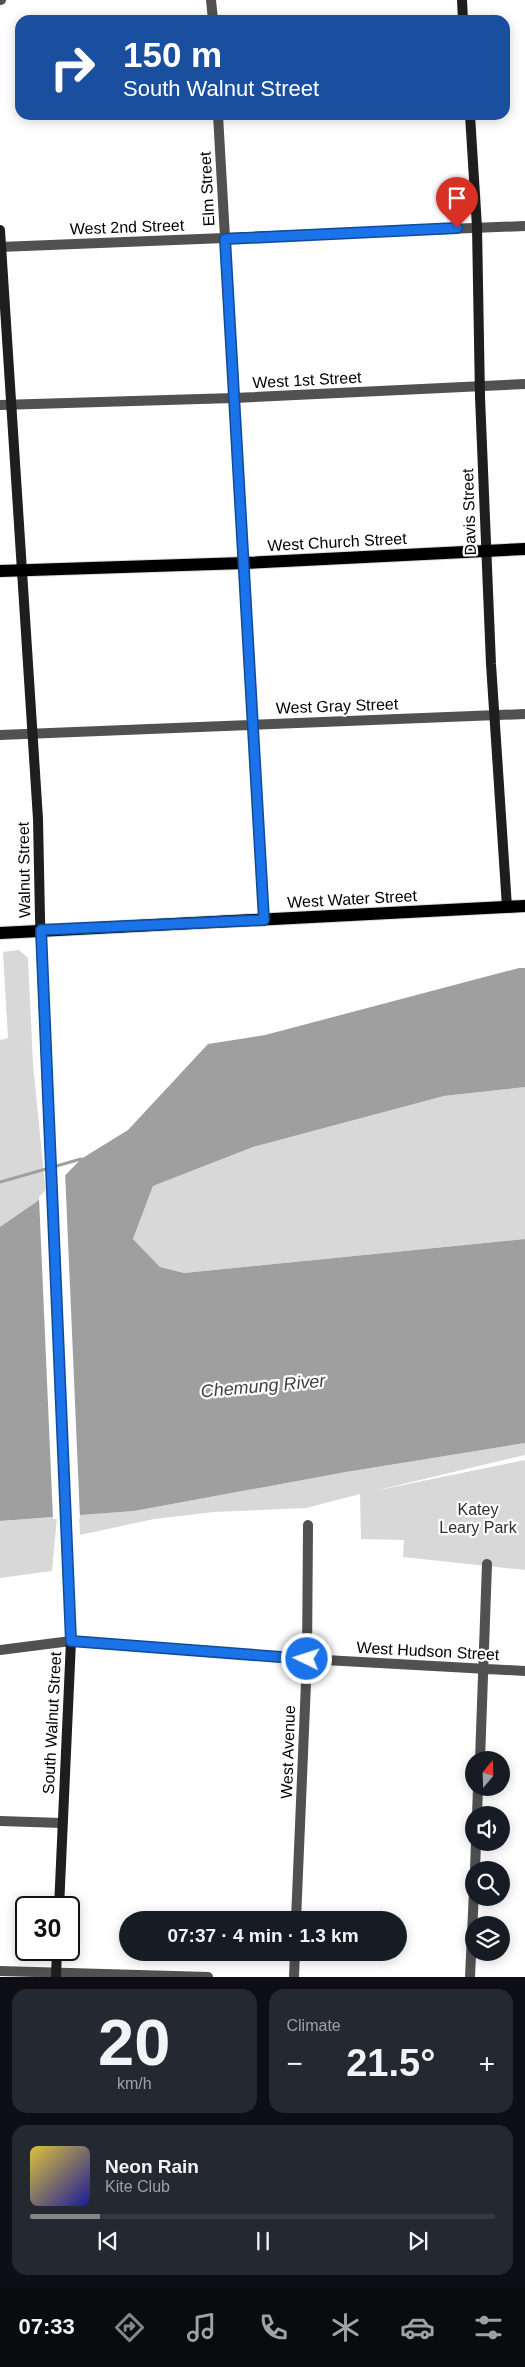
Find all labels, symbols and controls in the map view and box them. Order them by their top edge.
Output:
icon: right [40,35,105,100]
text: 150 m [123,35,222,74]
text: South Walnut Street [123,76,319,101]
street label: Elm Street [197,151,217,227]
pin [436,177,478,228]
icon: arrive [443,184,471,212]
street label: West 2nd Street [70,216,185,237]
street label: West 1st Street [252,369,362,391]
street label: Davis Street [459,468,479,556]
street label: West Church Street [267,530,408,554]
street label: West Gray Street [276,695,399,717]
street label: Walnut Street [15,821,33,918]
street label: West Water Street [287,887,418,911]
water label: Chemung River [200,1371,327,1401]
park label: Katey Leary Park [439,1501,518,1536]
position arrow [280,1632,332,1684]
street label: West Hudson Street [356,1639,500,1663]
street label: South Walnut Street [40,1651,64,1795]
street label: West Avenue [278,1705,298,1799]
north arrow [465,1751,510,1796]
map controls [465,1751,510,1961]
button: sound [465,1806,510,1851]
button: search [465,1861,510,1906]
speed limit sign: 30 [15,1896,80,1961]
button: layers [465,1916,510,1961]
text: 07:37 · 4 min · 1.3 km [167,1925,359,1946]
text: 20 [98,2006,170,2079]
text: Climate [287,2017,341,2034]
text: 21.5° [346,2042,435,2084]
text: − [287,2048,303,2079]
text: + [479,2048,495,2079]
text: km/h [117,2075,152,2092]
text: Neon Rain [105,2156,199,2177]
text: Kite Club [105,2178,170,2195]
icon: previous [94,2227,122,2255]
icon: pause [249,2227,277,2255]
icon: next [404,2227,432,2255]
icon: directions [112,2310,147,2345]
icon: music [184,2310,219,2345]
icon: phone [256,2310,291,2345]
icon: climate [328,2310,363,2345]
icon: car [400,2310,435,2345]
icon: filters [471,2310,506,2345]
text: 07:33 [18,2314,75,2339]

